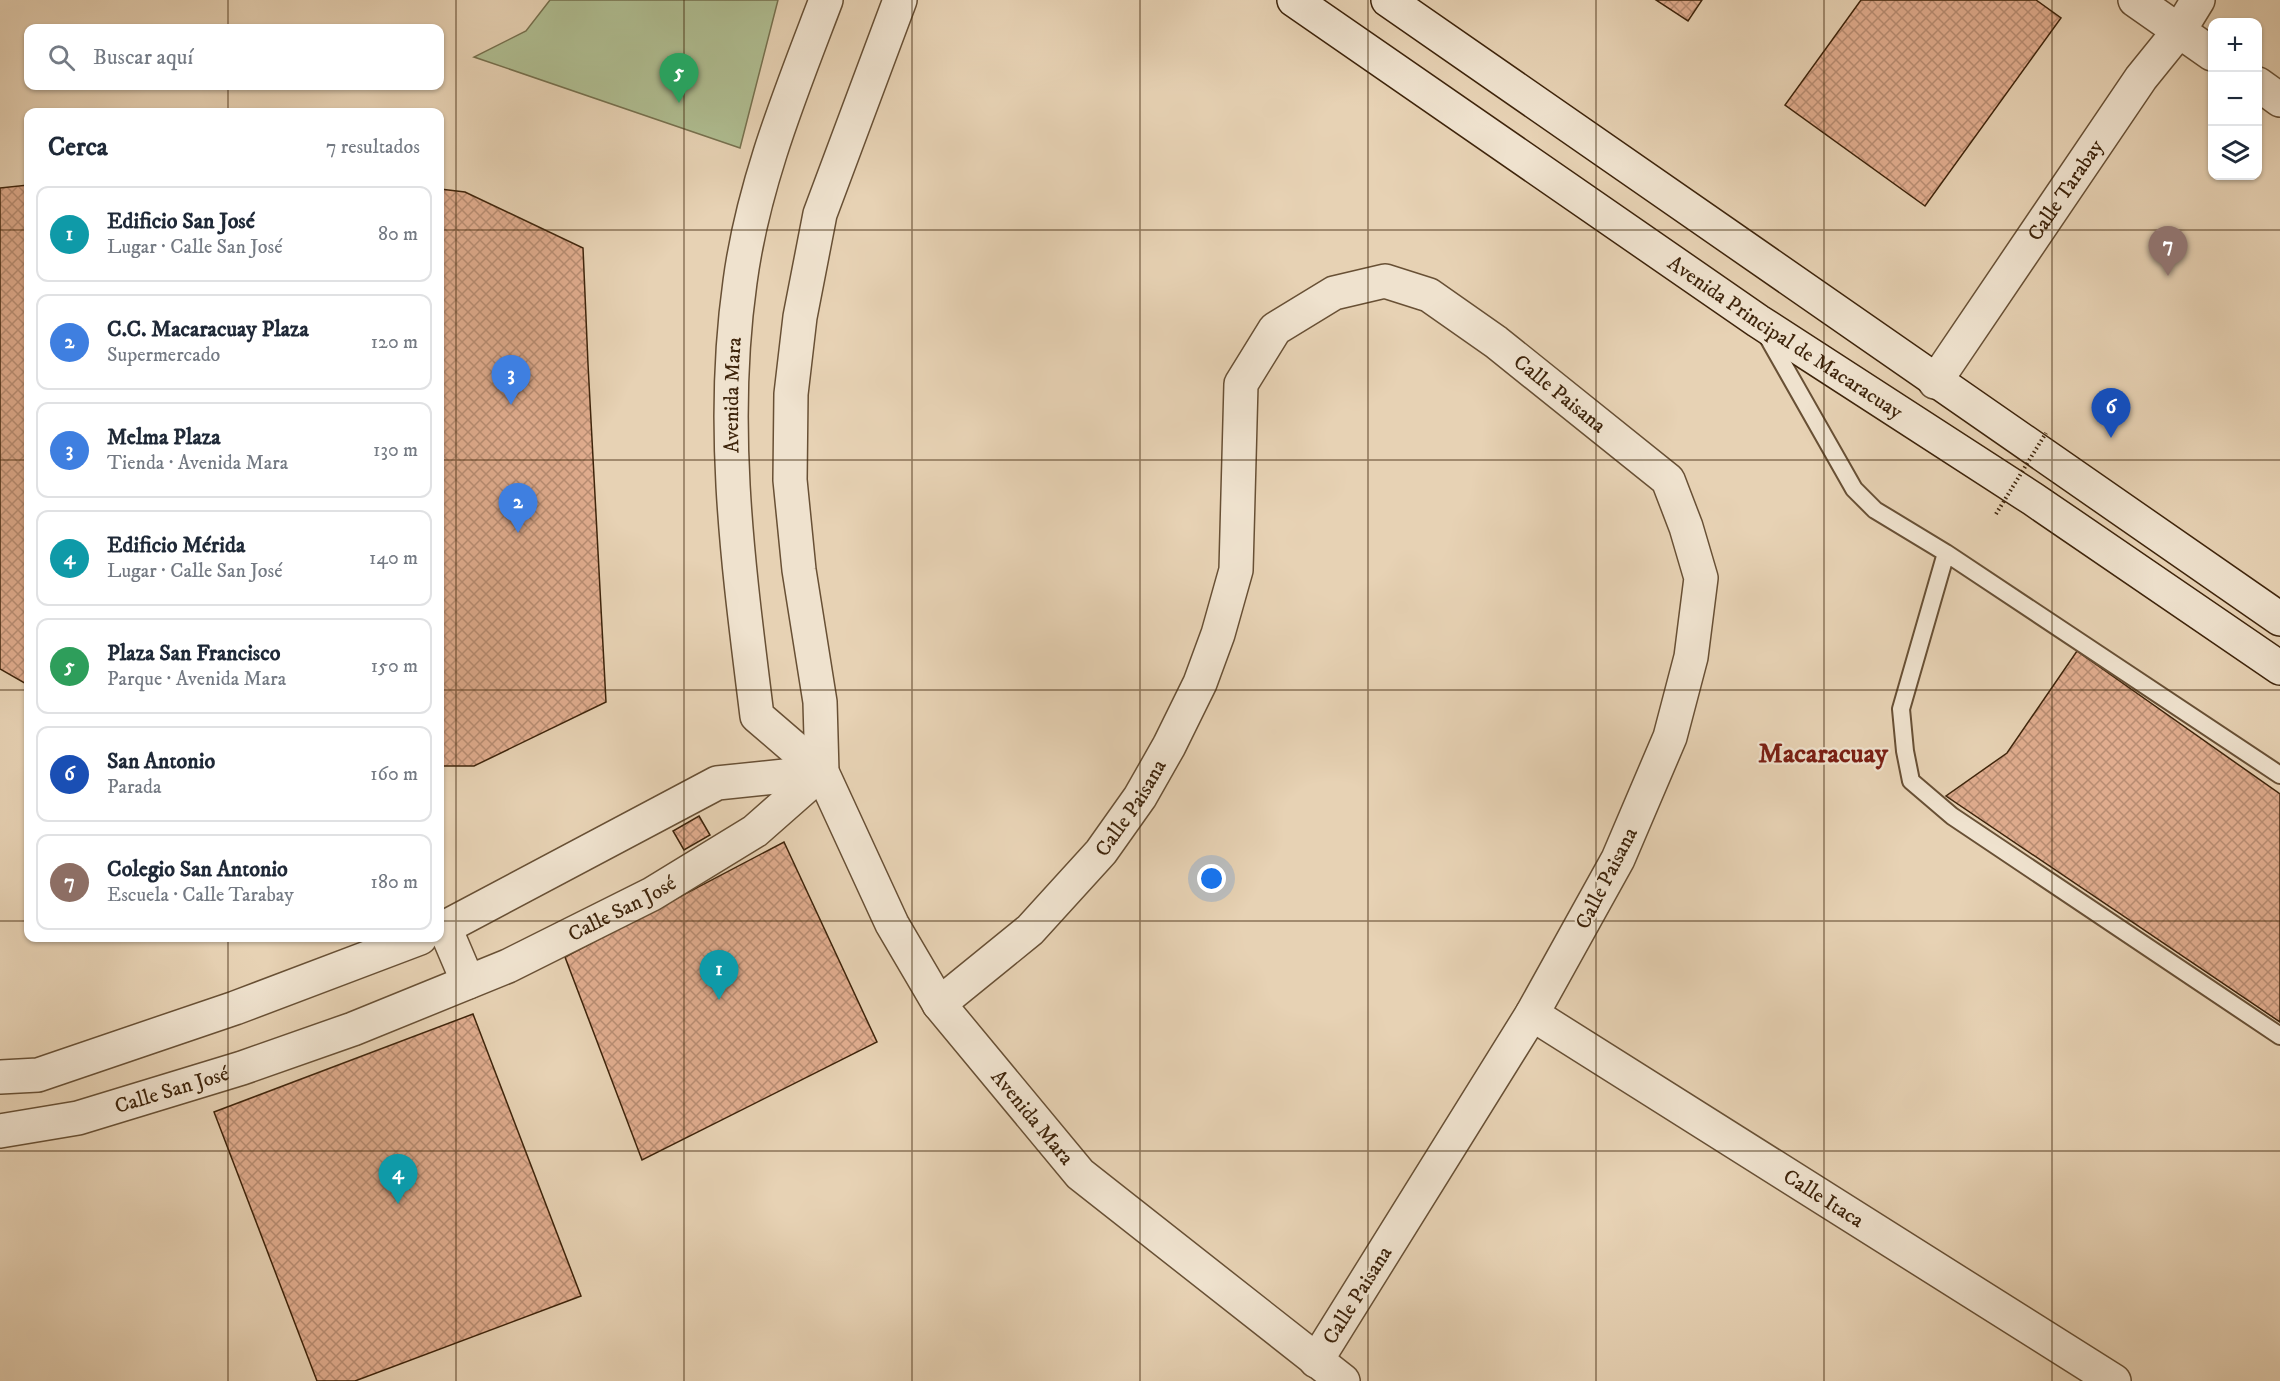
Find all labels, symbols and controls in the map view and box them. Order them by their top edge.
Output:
map controls [2208,18,2262,180]
button: + [2208,18,2262,72]
search box [24,24,444,90]
icon: search [45,41,78,74]
text: Buscar aquí [93,44,193,71]
pin: 5 [660,54,698,103]
button: − [2208,72,2262,126]
button: layers [2208,126,2262,180]
text: Cerca [48,131,108,164]
street label: Calle Tarabay [2022,134,2110,246]
text: 7 resultados [326,135,420,160]
text: Edificio San José [107,208,255,235]
text: 1 [66,222,73,247]
text: 80 m [378,222,418,247]
pin: 7 [2148,226,2188,276]
text: Lugar · Calle San José [107,235,282,260]
street label: Avenida Principal de Macaracuay [1662,250,1908,426]
text: C.C. Macaracuay Plaza [107,316,309,343]
text: 2 [65,330,74,355]
text: 120 m [371,330,418,355]
street label: Avenida Mara [719,336,748,453]
text: Supermercado [107,343,220,368]
street label: Calle Paisana [1508,349,1611,439]
pin: 3 [492,356,530,405]
pin: 6 [2092,388,2130,438]
text: Melma Plaza [107,424,221,451]
text: 3 [66,438,73,463]
text: 130 m [373,438,418,463]
text: Tienda · Avenida Mara [107,451,288,476]
pin: 2 [498,484,538,533]
text: Edificio Mérida [107,532,245,559]
text: 4 [64,546,75,571]
text: 140 m [369,546,418,571]
text: Lugar · Calle San José [107,559,282,584]
text: Plaza San Francisco [107,640,280,667]
text: 5 [65,654,74,679]
text: 150 m [371,654,418,679]
text: Parque · Avenida Mara [107,667,286,692]
district label: Macaracuay [1758,737,1889,771]
text: San Antonio [107,748,215,775]
street label: Calle Paisana [1090,755,1173,862]
text: 6 [64,762,75,787]
text: 160 m [370,762,418,787]
text: Parada [107,775,162,800]
street label: Calle Paisana [1570,823,1644,934]
text: Colegio San Antonio [107,856,288,883]
your location [1197,864,1226,893]
text: 7 [64,870,75,895]
text: 180 m [371,870,418,895]
street label: Calle San José [564,870,681,948]
text: Escuela · Calle Tarabay [107,883,294,908]
pin: 1 [700,950,738,1000]
street label: Calle San José [112,1061,232,1120]
street label: Avenida Mara [985,1065,1079,1171]
pin: 4 [378,1154,418,1204]
street label: Calle Itaca [1778,1164,1869,1234]
street label: Calle Paisana [1317,1242,1398,1349]

